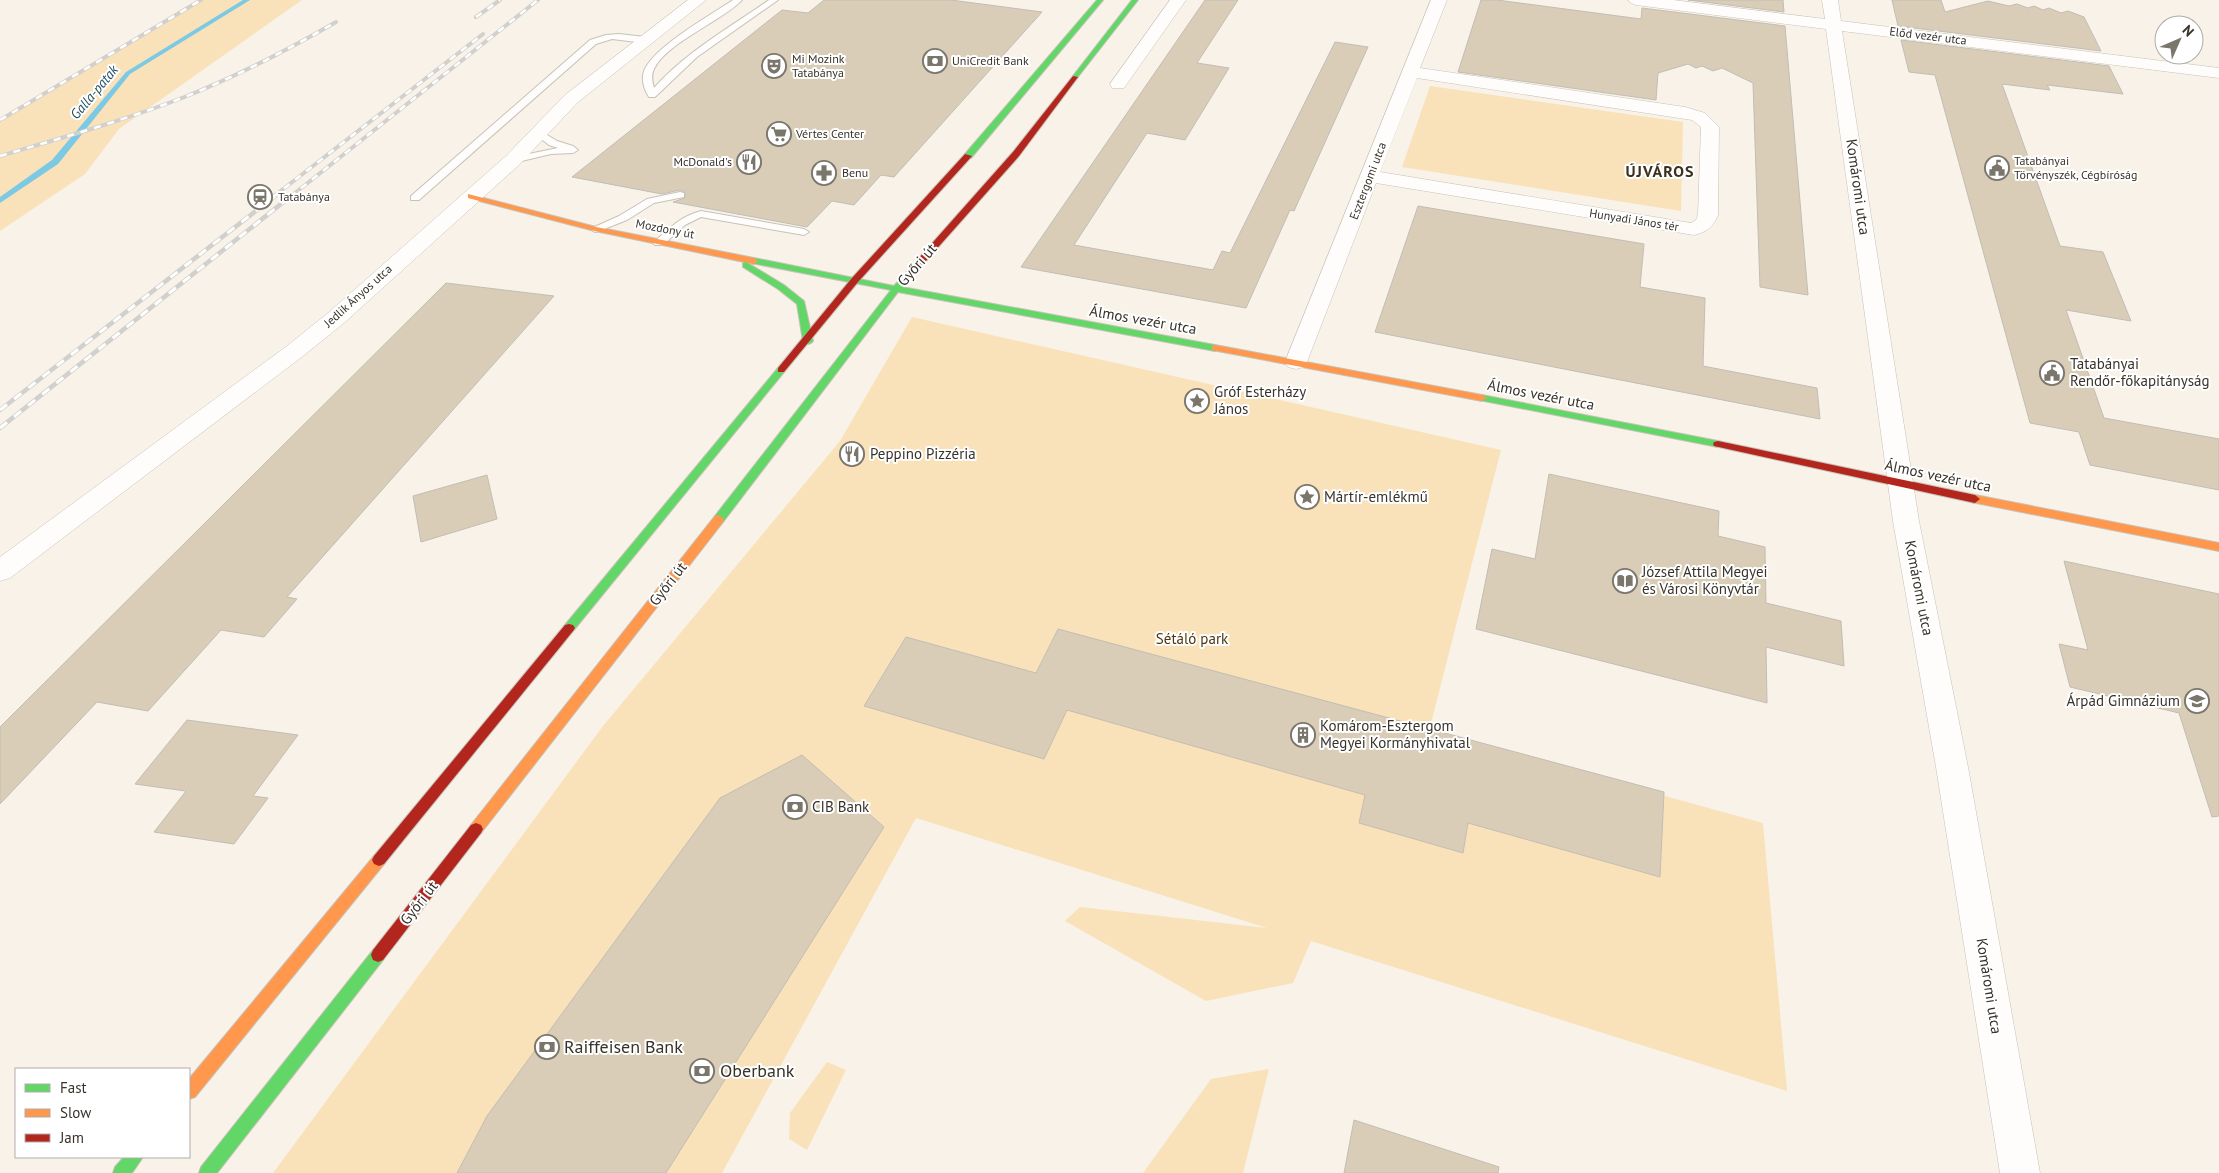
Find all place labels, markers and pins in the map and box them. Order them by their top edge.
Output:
bank icon: UniCredit Bank [922,48,948,74]
place label: Mi Mozink Tatabánya [792,51,845,80]
theatre icon: Mi Mozink Tatabánya [761,53,787,79]
place label: UniCredit Bank [952,53,1029,68]
supermarket icon: Vértes Center [766,121,792,147]
place label: Vértes Center [795,126,864,141]
restaurant icon: McDonald's [736,149,762,175]
place label: Tatabányai Törvényszék, Cégbíróság [2014,153,2137,182]
place label: McDonald's [673,154,732,169]
public building icon: Tatabányai Törvényszék, Cégbíróság [1984,155,2010,181]
pharmacy icon: Benu [811,160,837,186]
place label: Benu [842,165,868,180]
station icon: Tatabánya [247,184,273,210]
place label: Tatabánya [278,189,330,204]
place label: Tatabányai Rendőr-főkapitányság [2070,354,2210,390]
public building icon: Tatabányai Rendőr-főkapitányság [2039,360,2065,386]
place label: Gróf Esterházy János [1213,382,1306,418]
place icon: Gróf Esterházy János [1184,388,1210,414]
restaurant icon: Peppino Pizzéria [839,441,865,467]
place label: Peppino Pizzéria [870,444,976,463]
place icon: Mártír-emlékmű [1294,484,1320,510]
place label: Mártír-emlékmű [1324,487,1428,506]
place label: József Attila Megyei és Városi Könyvtár [1641,562,1768,598]
library icon: József Attila Megyei és Városi Könyvtár [1612,568,1638,594]
school or university icon: Árpád Gimnázium [2184,688,2210,714]
place label: Árpád Gimnázium [2066,691,2180,710]
place label: Komárom-Esztergom Megyei Kormányhivatal [1320,716,1471,752]
building icon: Komárom-Esztergom Megyei Kormányhivatal [1290,722,1316,748]
bank icon: CIB Bank [782,794,808,820]
place label: CIB Bank [812,797,870,816]
bank icon: Raiffeisen Bank [534,1034,560,1060]
place label: Raiffeisen Bank [564,1035,683,1058]
bank icon: Oberbank [689,1058,715,1084]
place label: Oberbank [720,1059,795,1082]

